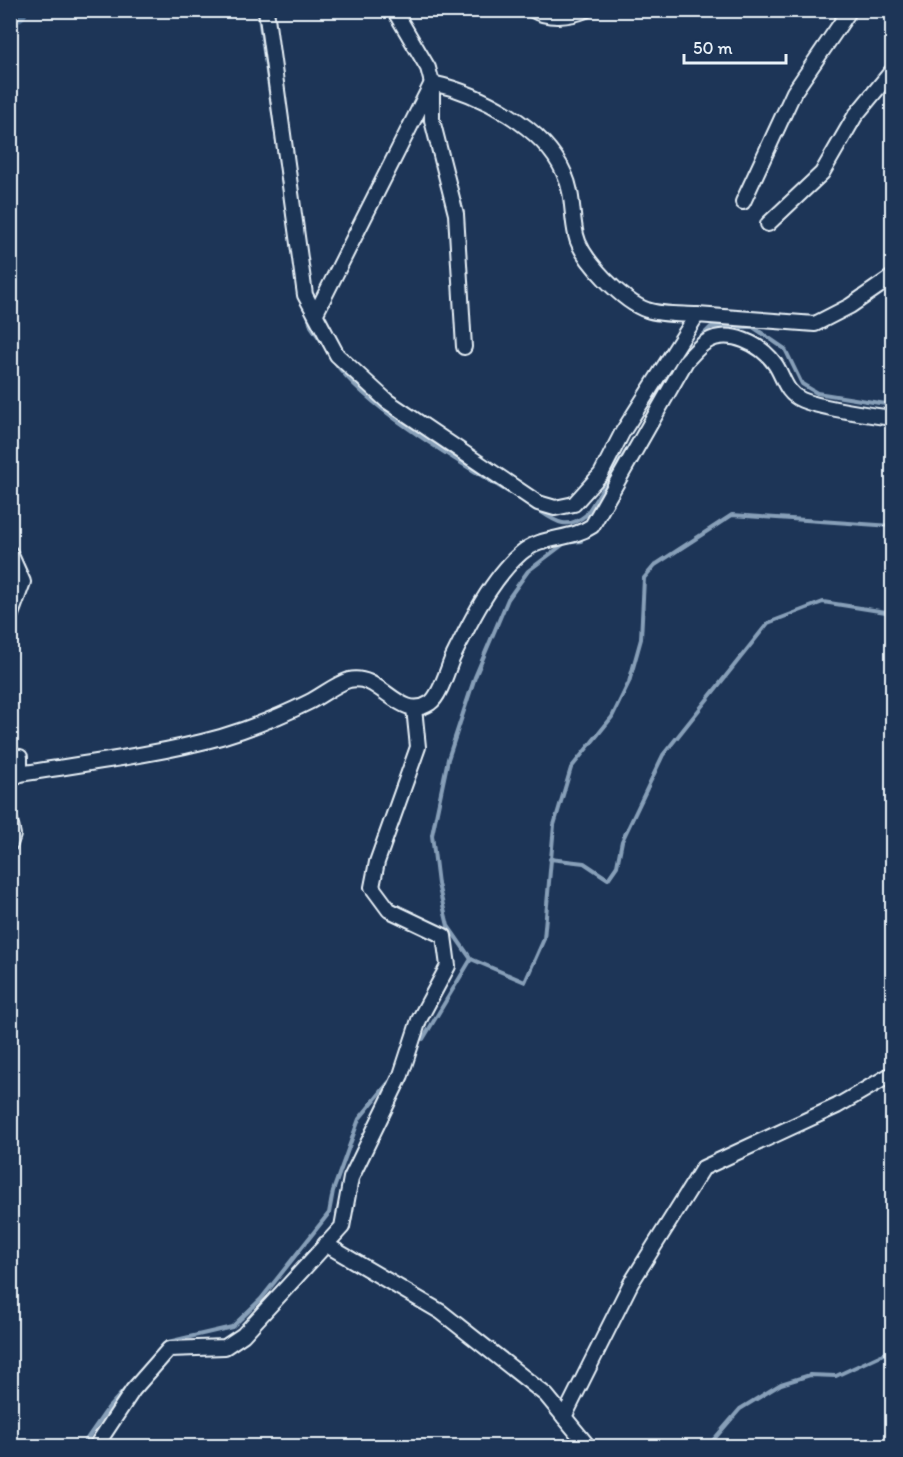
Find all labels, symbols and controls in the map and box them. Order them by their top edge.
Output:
scale bar [684,27,786,65]
text: 50 m [693,37,733,59]

